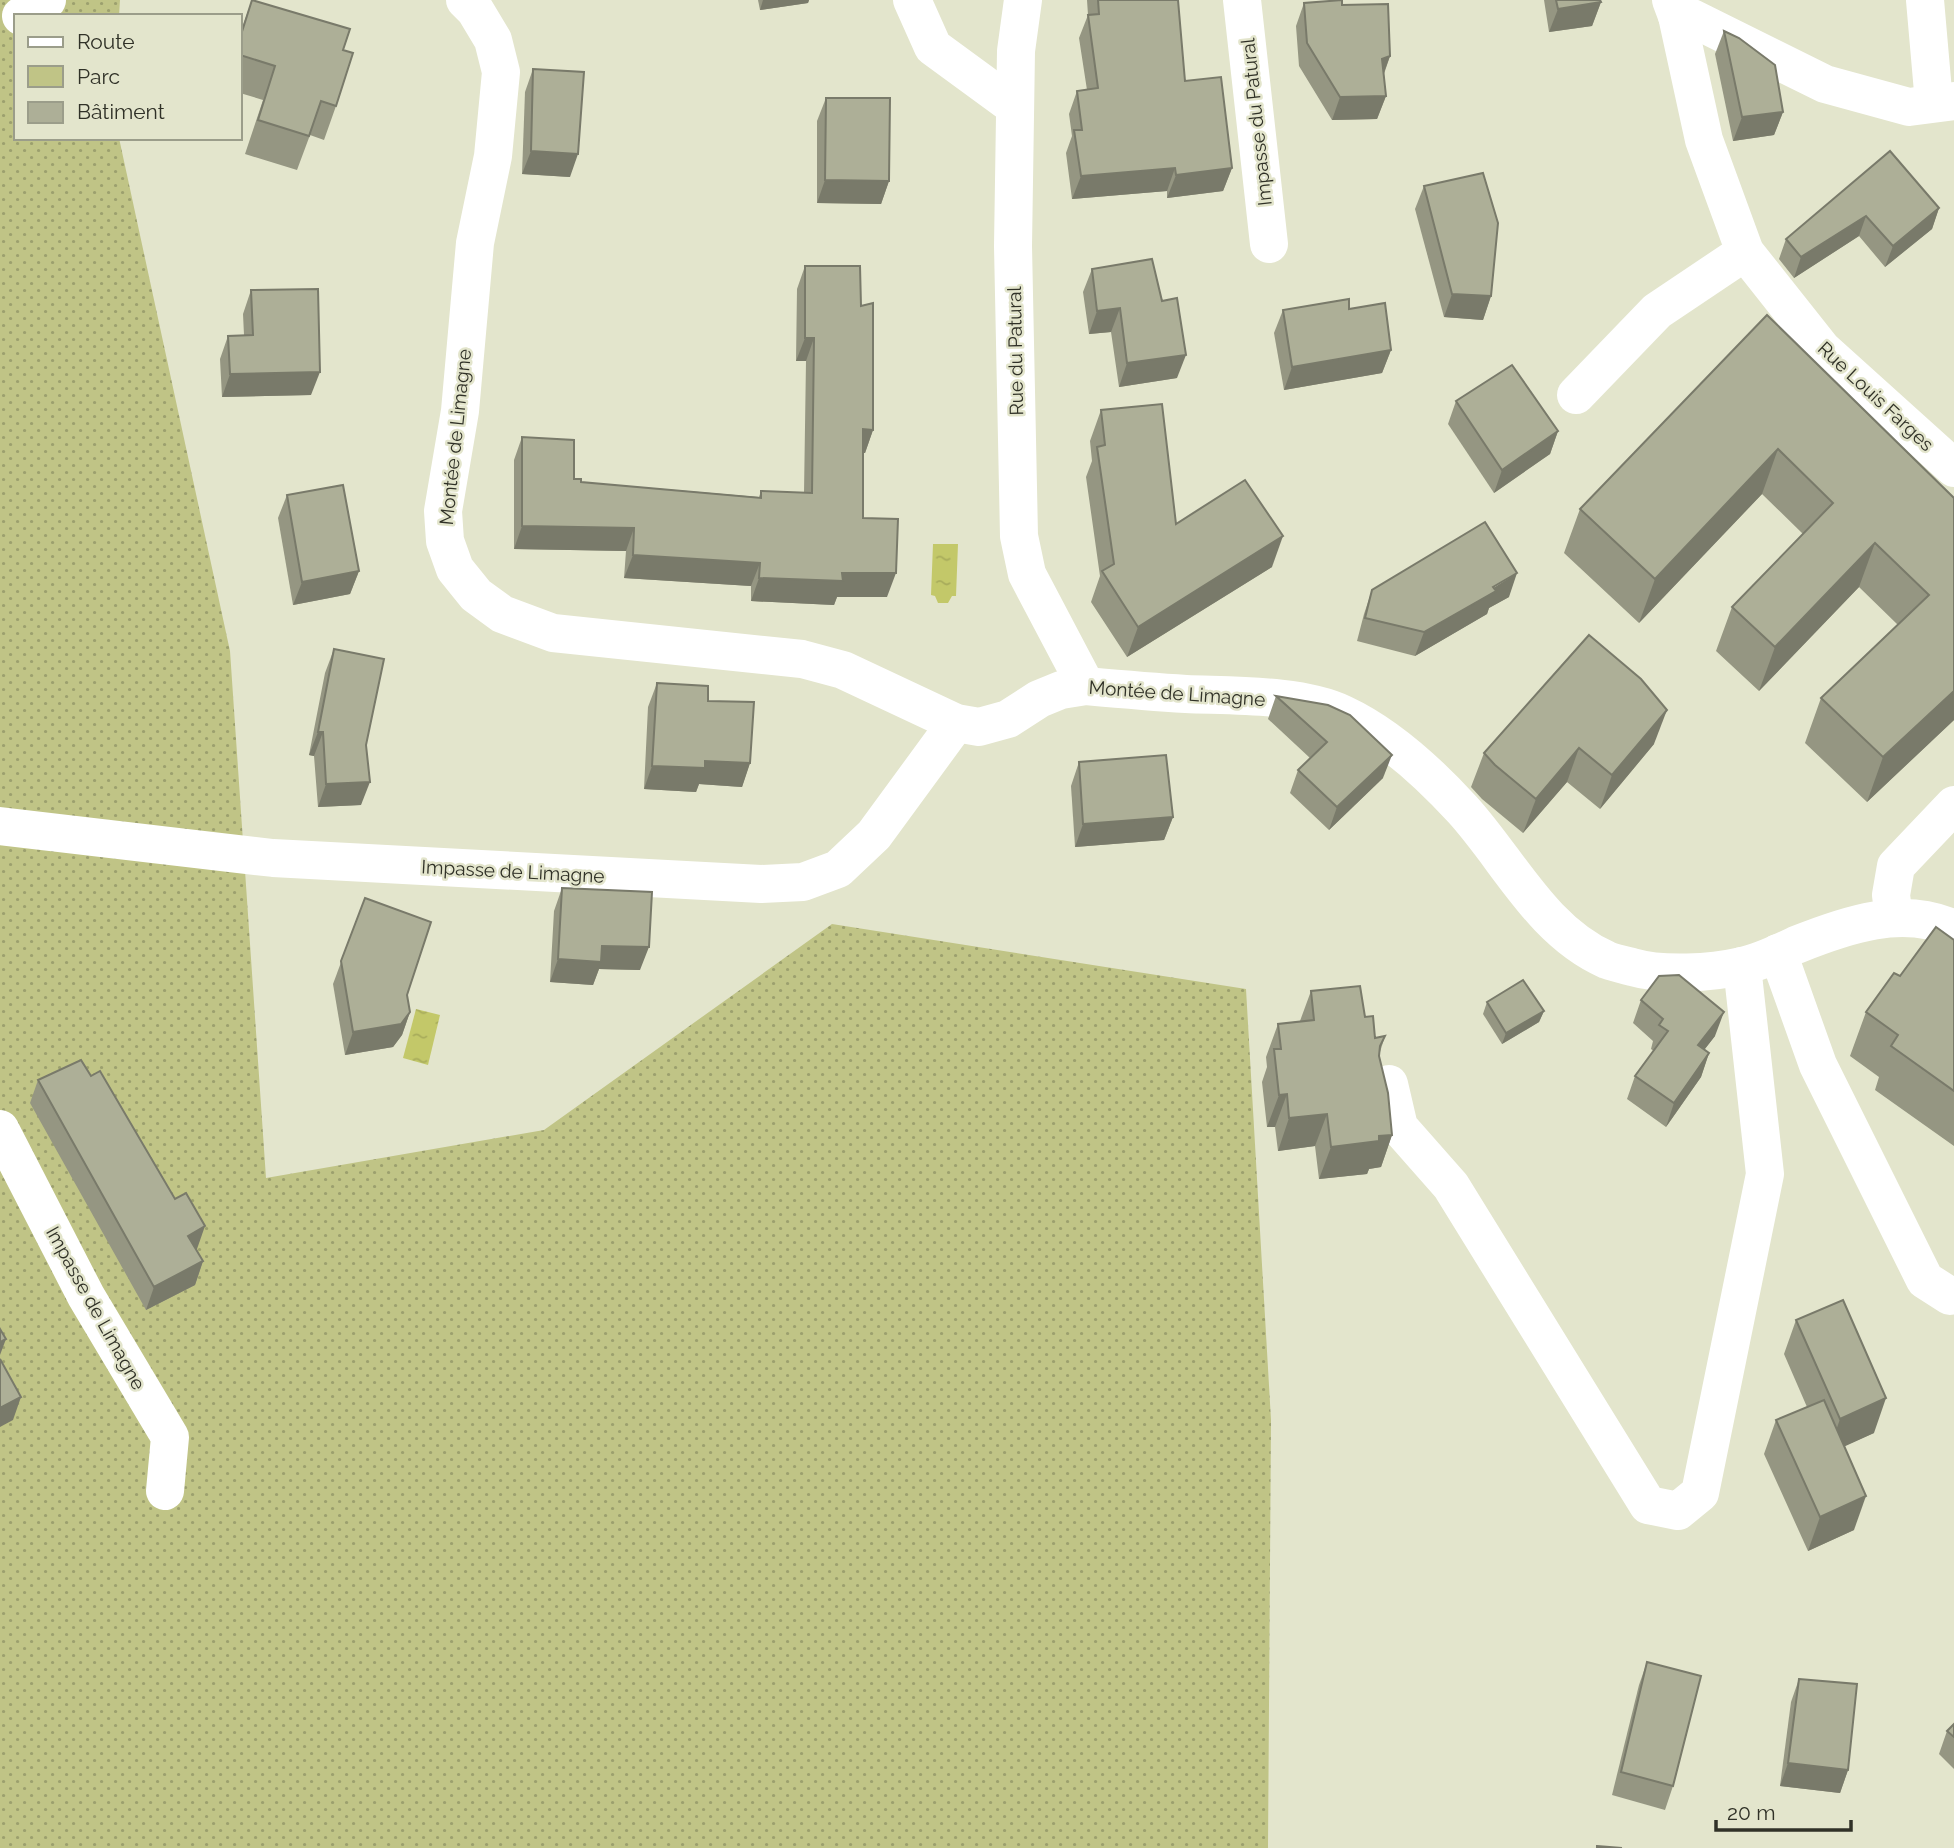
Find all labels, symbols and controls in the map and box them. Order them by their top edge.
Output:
legend [14,14,242,140]
text: Route [77,29,135,54]
street label: Impasse du Patural [1236,36,1276,207]
text: Parc [77,64,120,89]
text: Bâtiment [77,99,165,124]
street label: Rue du Patural [1003,285,1027,416]
street label: Rue Louis Farges [1814,337,1938,455]
street label: Montée de Limagne [435,348,475,526]
street label: Montée de Limagne [1088,676,1266,710]
street label: Impasse de Limagne [421,855,605,887]
street label: Impasse de Limagne [42,1222,150,1394]
scale bar [1716,1788,1851,1832]
text: 20 m [1727,1800,1775,1825]

